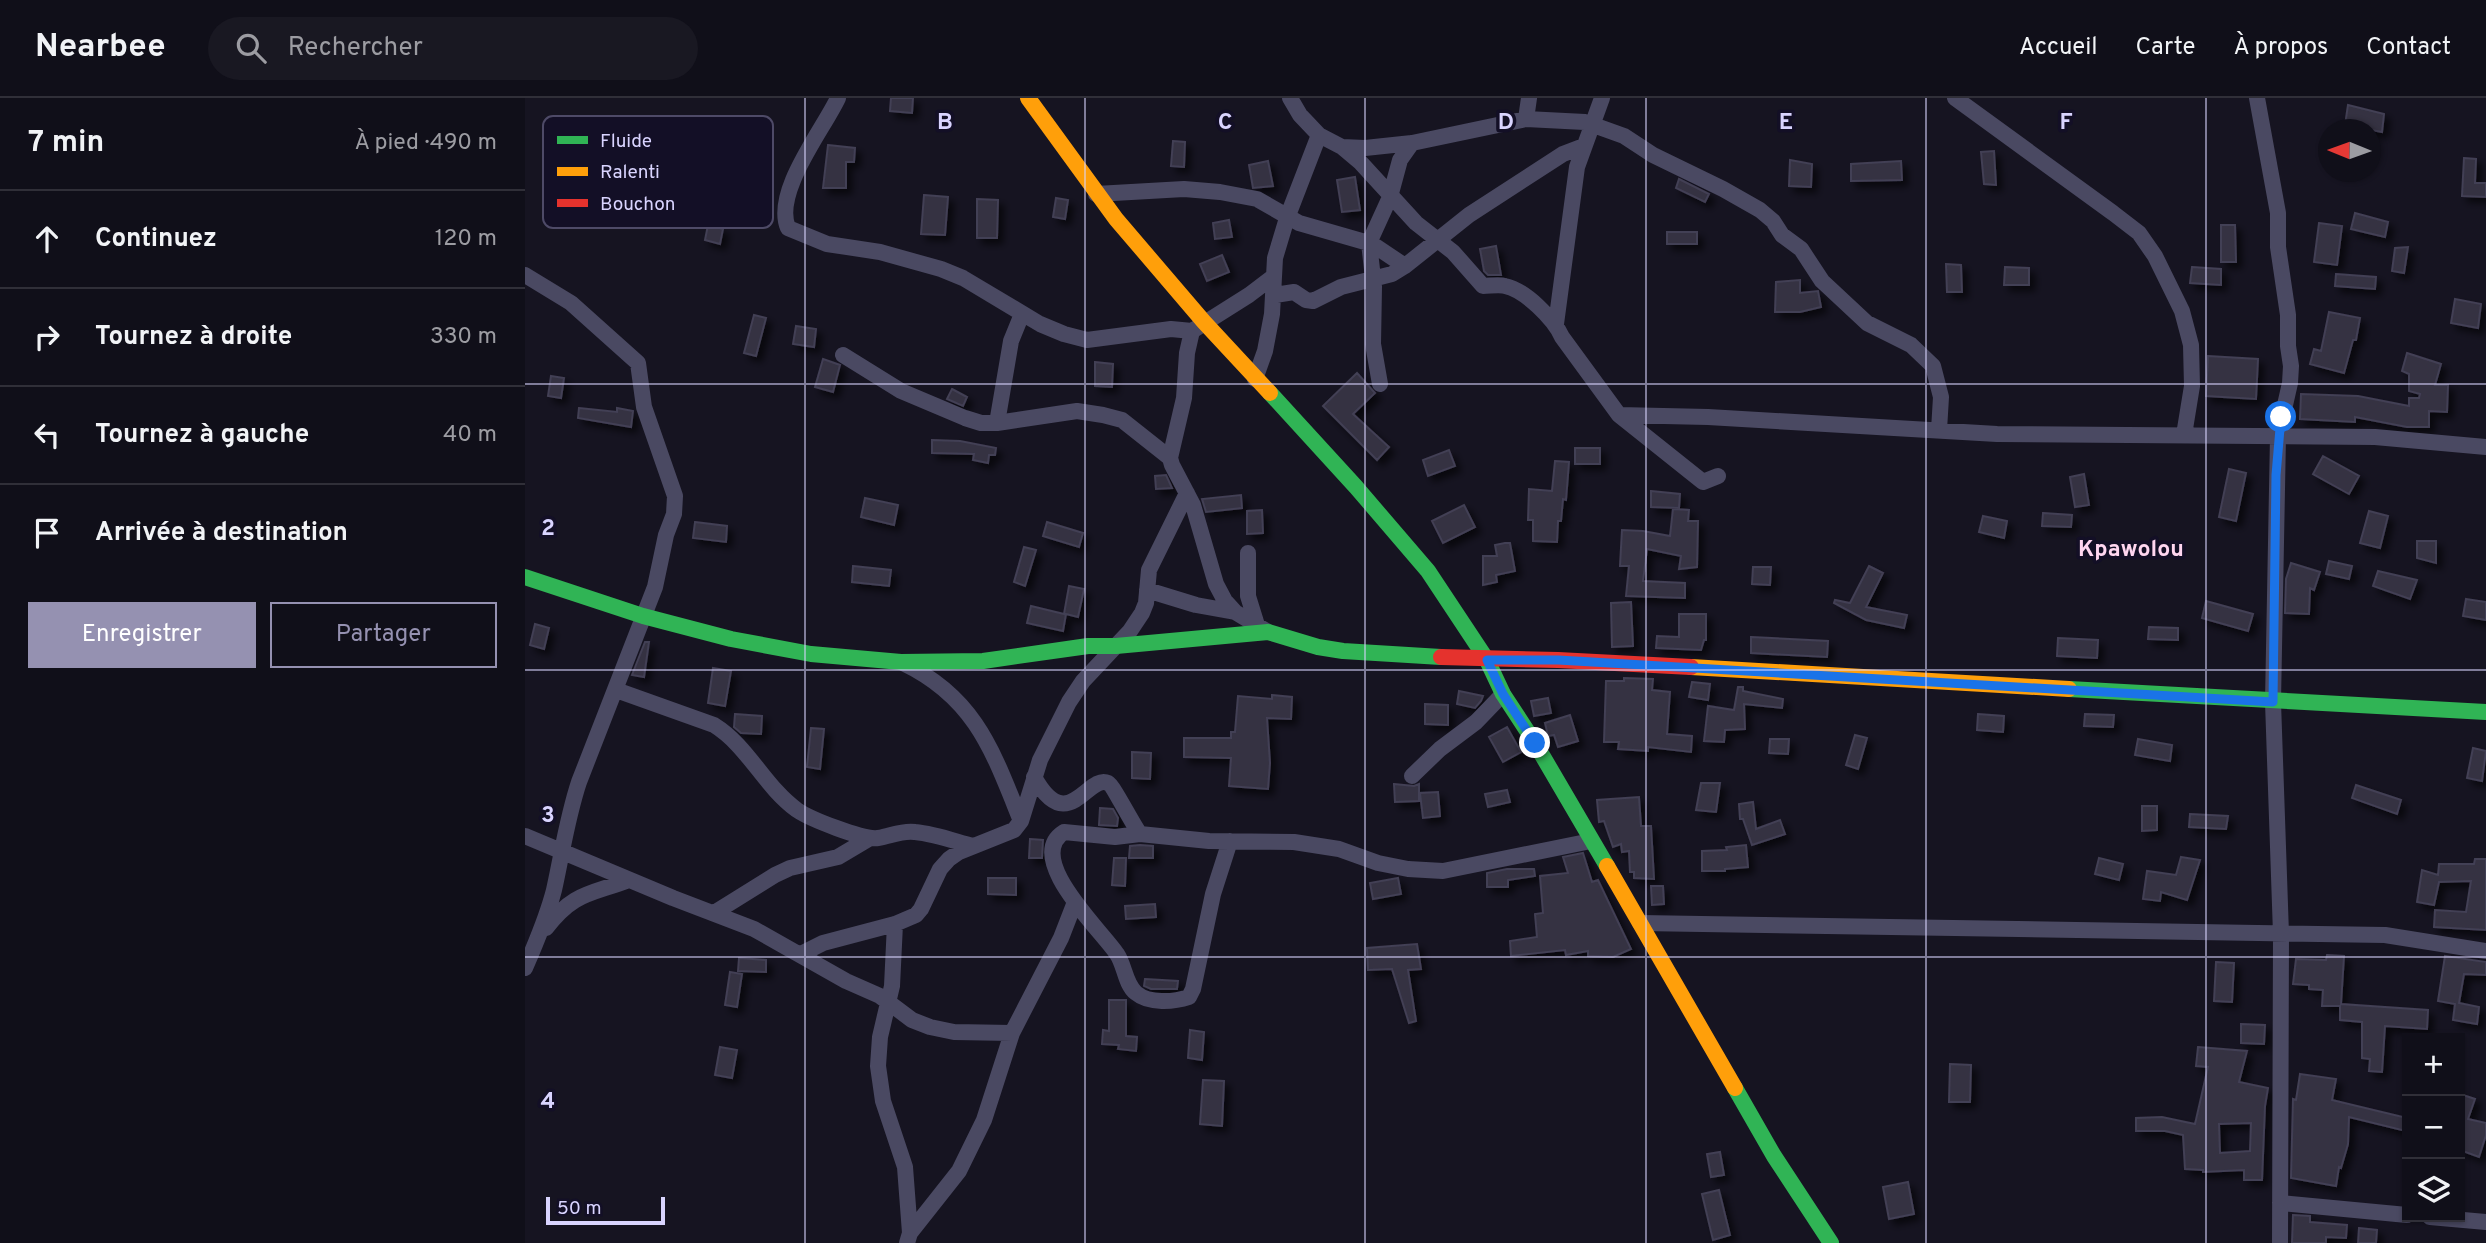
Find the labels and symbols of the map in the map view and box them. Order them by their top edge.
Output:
text: B [937,109,953,138]
text: C [1218,109,1232,138]
text: D [1498,109,1514,138]
text: E [1779,109,1793,138]
text: F [2059,109,2073,138]
legend [543,116,773,228]
north arrow [2318,119,2381,182]
text: Fluide [600,130,652,154]
text: Ralenti [600,161,660,185]
text: Bouchon [600,193,676,217]
route start [2265,401,2296,432]
text: 2 [541,515,555,544]
district label: Kpawolou [2078,536,2184,565]
route end [1519,727,1550,758]
text: 3 [541,802,555,831]
text: 4 [541,1088,555,1117]
scale bar [546,1194,665,1226]

